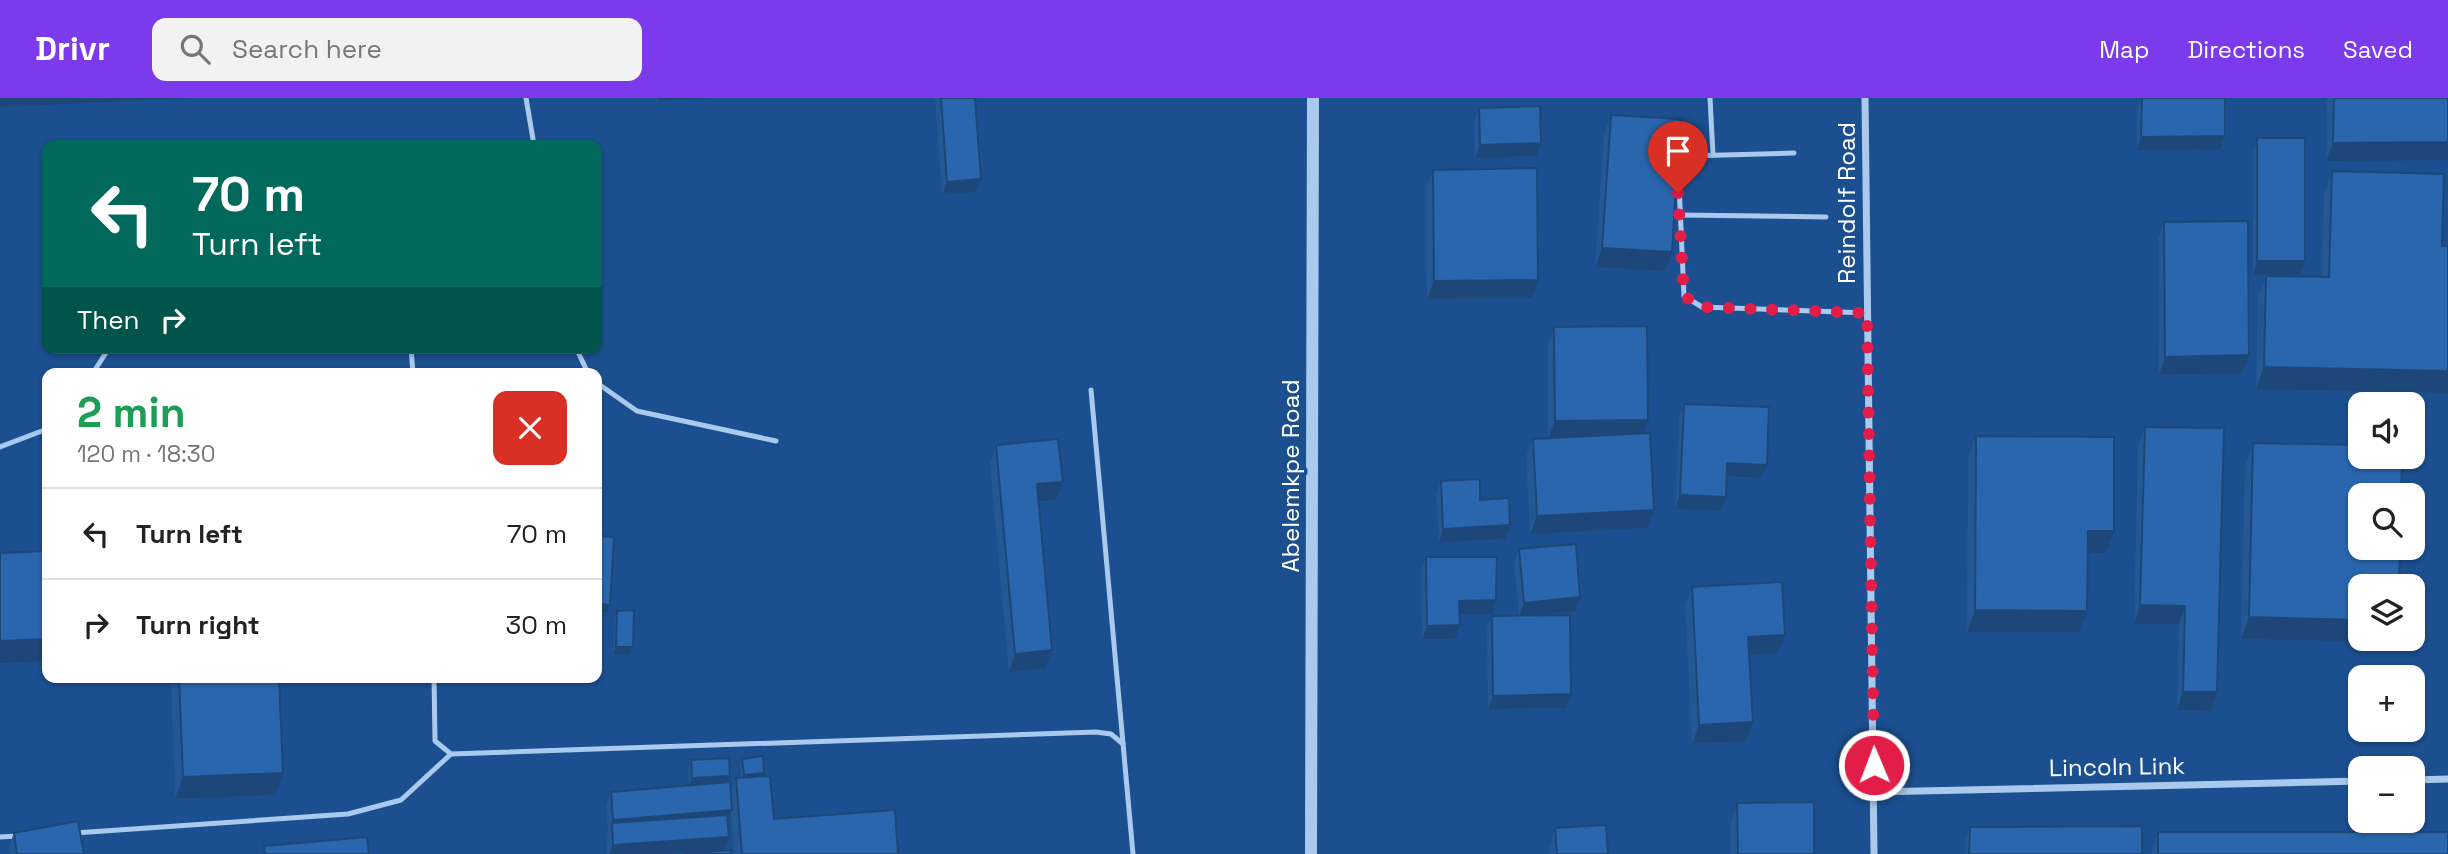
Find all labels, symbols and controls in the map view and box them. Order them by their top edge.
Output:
search box [152,18,642,81]
text: Drivr [35,28,110,70]
icon: search [176,30,214,68]
text: Search here [232,32,382,66]
text: Map [2099,34,2149,65]
text: Directions [2187,34,2305,65]
text: Saved [2343,34,2413,65]
pin [1648,121,1708,193]
street label: Reindolf Road [1831,122,1862,284]
icon: arrive [1659,132,1697,170]
text: 70 m [192,163,305,225]
icon: left [77,168,168,259]
text: Turn left [192,224,322,264]
icon: right [154,301,192,339]
text: Then [77,303,140,337]
street label: Abelemkpe Road [1275,379,1306,573]
text: 2 min [77,386,186,439]
button: close [493,391,567,465]
map controls [2348,392,2425,833]
button: sound [2348,392,2425,469]
text: 120 m · 18:30 [77,439,215,469]
button: search [2348,483,2425,560]
icon: left [77,515,115,553]
text: Turn left [136,517,243,551]
text: 70 m [507,517,567,551]
button: layers [2348,574,2425,651]
icon: right [77,606,115,644]
text: Turn right [136,608,260,642]
text: 30 m [506,608,567,642]
button: + [2348,665,2425,742]
position arrow [1837,728,1911,802]
street label: Lincoln Link [2049,750,2185,783]
button: − [2348,756,2425,833]

